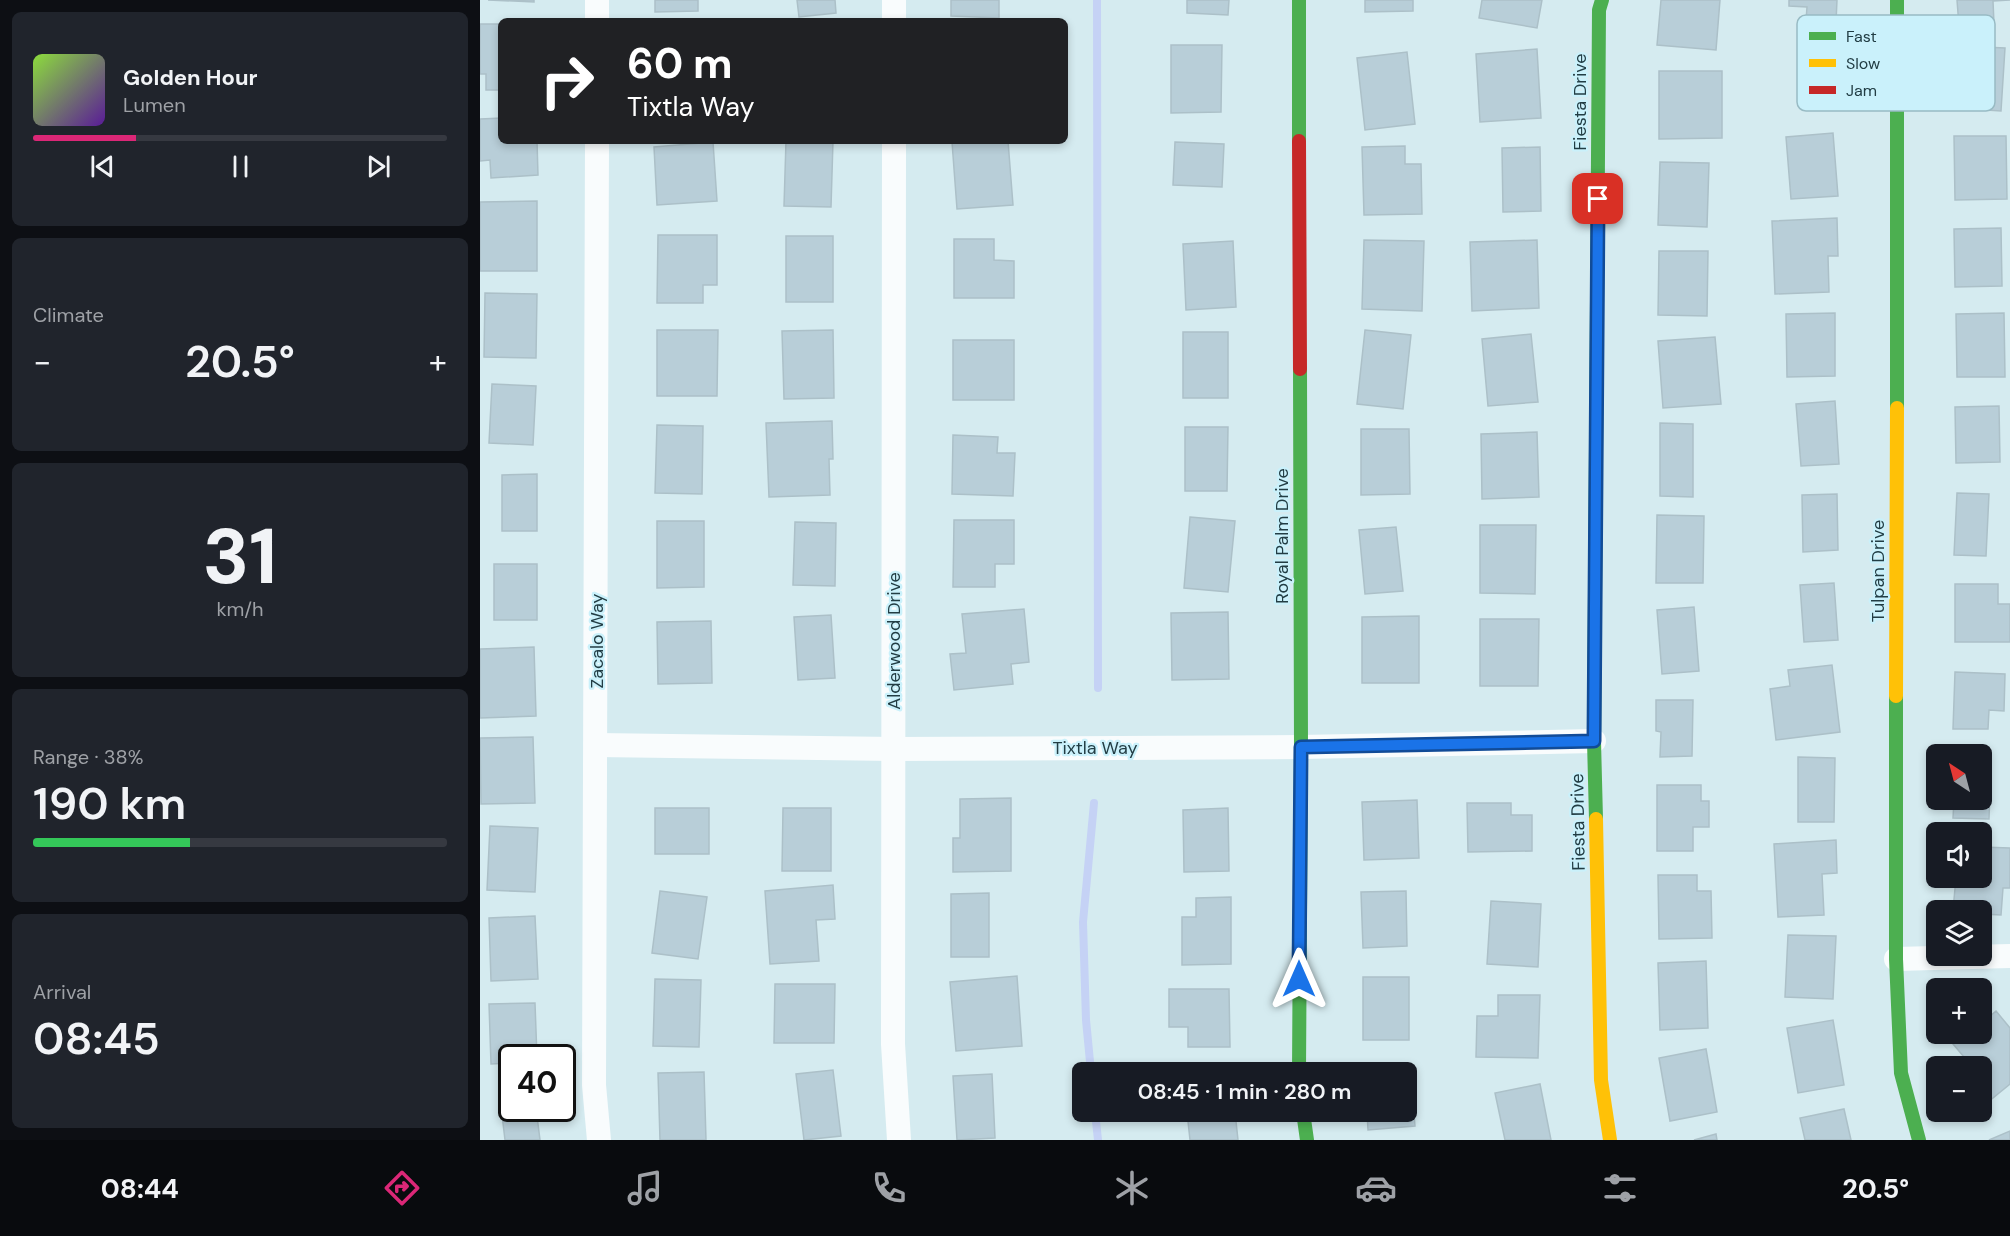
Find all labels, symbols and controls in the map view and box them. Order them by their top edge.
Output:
legend [1797,15,1995,111]
text: Fast [1846,26,1877,47]
text: 60 m [627,36,733,91]
icon: right [528,42,606,120]
street label: Fiesta Drive [1568,53,1592,151]
text: Slow [1846,53,1880,74]
text: Golden Hour [123,63,258,92]
text: Jam [1846,80,1877,101]
text: Tixtla Way [627,89,755,124]
text: Lumen [123,92,186,118]
icon: previous [86,150,119,183]
icon: pause [224,150,257,183]
icon: next [362,150,395,183]
pin [1572,173,1623,224]
icon: arrive [1581,182,1614,215]
text: Climate [33,302,104,328]
text: 20.5° [185,332,295,391]
text: − [33,340,51,383]
text: + [429,340,447,383]
street label: Royal Palm Drive [1270,468,1294,604]
text: 31 [203,506,277,607]
street label: Tulpan Drive [1866,520,1890,622]
street label: Alderwood Drive [882,572,906,710]
street label: Zacalo Way [585,593,609,689]
text: km/h [216,596,264,622]
street label: Tixtla Way [1052,736,1138,760]
text: Range · 38% [33,744,143,770]
north arrow [1926,744,1992,810]
map controls [1926,744,1992,1122]
street label: Fiesta Drive [1565,773,1591,871]
text: 190 km [33,774,186,833]
button: sound [1926,822,1992,888]
button: layers [1926,900,1992,966]
position arrow [1267,947,1331,1011]
button: + [1926,978,1992,1044]
text: Arrival [33,979,91,1005]
text: 08:45 [33,1009,160,1068]
speed limit sign: 40 [498,1044,576,1122]
button: − [1926,1056,1992,1122]
text: 08:45 · 1 min · 280 m [1138,1077,1351,1106]
icon: directions [381,1167,423,1209]
icon: music [624,1167,666,1209]
icon: phone [868,1167,910,1209]
icon: climate [1111,1167,1153,1209]
icon: car [1355,1167,1397,1209]
icon: filters [1599,1167,1641,1209]
text: 08:44 [101,1171,179,1206]
text: 20.5° [1842,1171,1909,1206]

